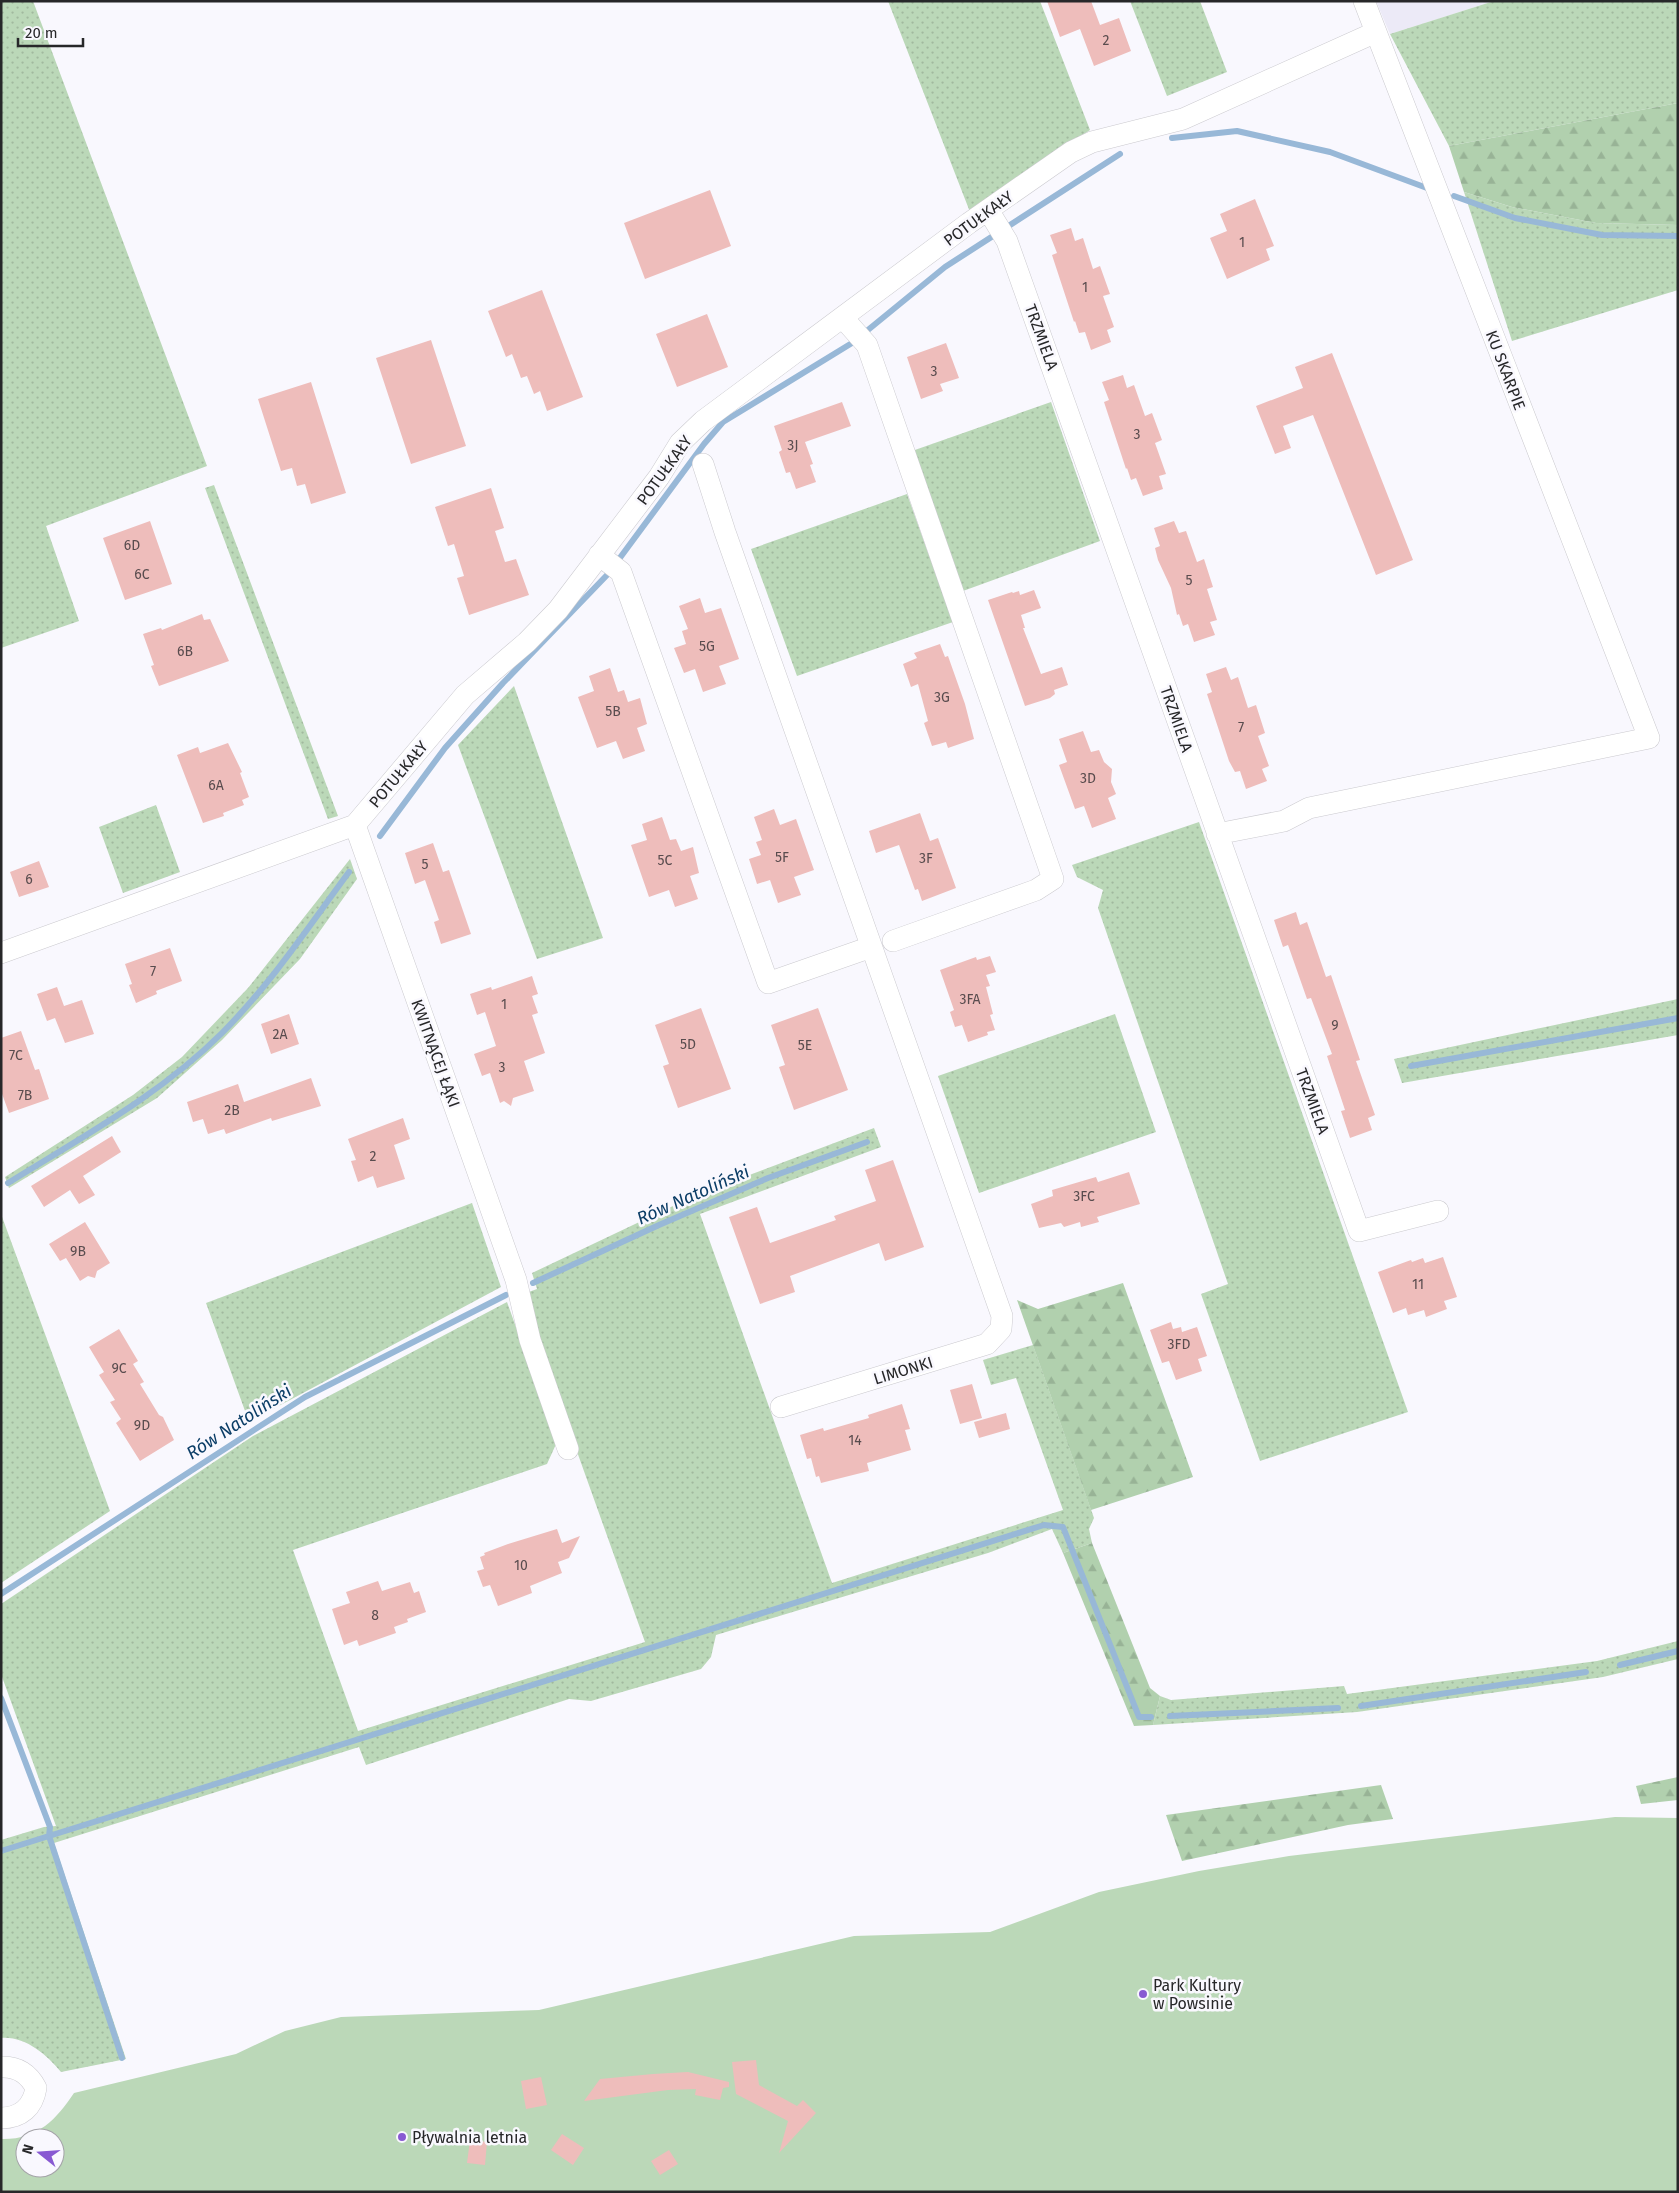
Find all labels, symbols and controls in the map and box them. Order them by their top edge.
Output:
scale bar [18,15,82,47]
text: 20 m [25,24,58,42]
house number: 2 [1103,32,1110,49]
street label: POTUŁKAŁY [940,187,1017,250]
house number: 1 [1239,234,1245,251]
house number: 1 [1082,279,1088,296]
street label: TRZMIELA [1021,302,1063,374]
street label: KU SKARPIE [1482,328,1529,413]
house number: 3 [931,363,938,380]
house number: 3 [1134,426,1141,443]
street label: POTUŁKAŁY [633,432,696,509]
house number: 3J [787,437,799,454]
house number: 6D [124,537,140,554]
house number: 6C [134,566,150,583]
house number: 5 [1185,572,1193,589]
house number: 5G [699,638,715,655]
house number: 6B [177,643,193,660]
street label: TRZMIELA [1156,683,1197,756]
house number: 3G [934,689,950,706]
house number: 5B [605,703,621,720]
house number: 7 [1238,719,1244,736]
street label: POTUŁKAŁY [365,737,432,811]
house number: 3D [1080,770,1096,787]
house number: 6A [208,777,224,794]
house number: 5F [775,849,789,866]
house number: 3F [919,850,933,867]
house number: 5C [658,852,673,869]
house number: 5 [421,856,429,873]
house number: 6 [25,871,33,888]
house number: 7 [150,963,156,980]
house number: 3FA [959,991,981,1008]
house number: 1 [501,996,507,1013]
street label: KWITNĄCEJ ŁĄKI [407,997,464,1110]
house number: 9 [1331,1017,1339,1034]
house number: 2A [273,1026,287,1043]
house number: 5D [680,1036,696,1053]
house number: 5E [798,1037,812,1054]
house number: 7C [9,1047,23,1064]
house number: 3 [499,1059,506,1076]
street label: TRZMIELA [1292,1066,1334,1138]
house number: 7B [18,1087,32,1104]
house number: 2B [224,1102,240,1119]
house number: 2 [370,1148,377,1165]
water label: Rów Natoliński [633,1160,753,1230]
house number: 3FC [1073,1188,1095,1205]
house number: 9B [70,1243,86,1260]
house number: 11 [1412,1276,1424,1293]
house number: 3FD [1168,1336,1190,1353]
street label: LIMONKI [871,1352,935,1388]
house number: 9C [111,1360,127,1377]
water label: Rów Natoliński [182,1380,296,1464]
house number: 9D [134,1417,150,1434]
house number: 14 [848,1432,862,1449]
house number: 10 [514,1557,528,1574]
house number: 8 [371,1607,379,1624]
place label: Park Kultury w Powsinie [1153,1976,1241,2013]
marker: Park Kultury w Powsinie [1137,1988,1149,2000]
north arrow [15,2128,65,2178]
place label: Pływalnia letnia [412,2128,527,2147]
marker: Pływalnia letnia [396,2131,408,2143]
text: N [19,2142,38,2156]

